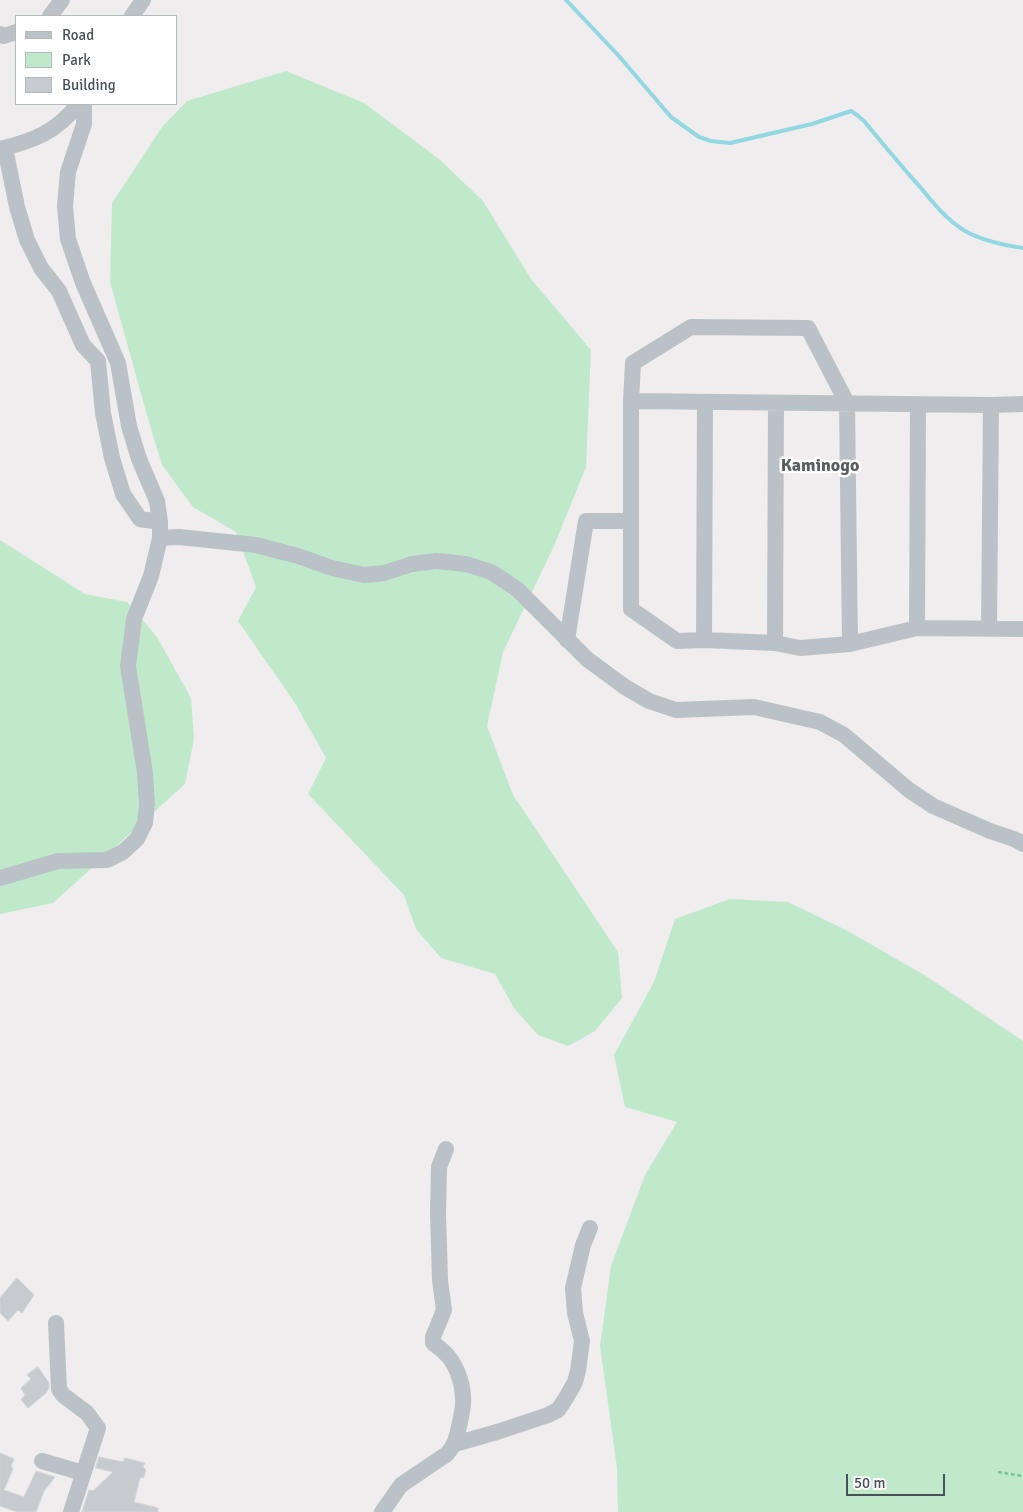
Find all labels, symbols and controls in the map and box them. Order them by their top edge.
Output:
legend [15,15,178,105]
text: Road [62,26,94,44]
text: Park [62,51,91,69]
text: Building [62,76,116,94]
district label: Kaminogo [781,455,859,477]
scale bar [848,1464,947,1496]
text: 50 m [854,1474,885,1492]

